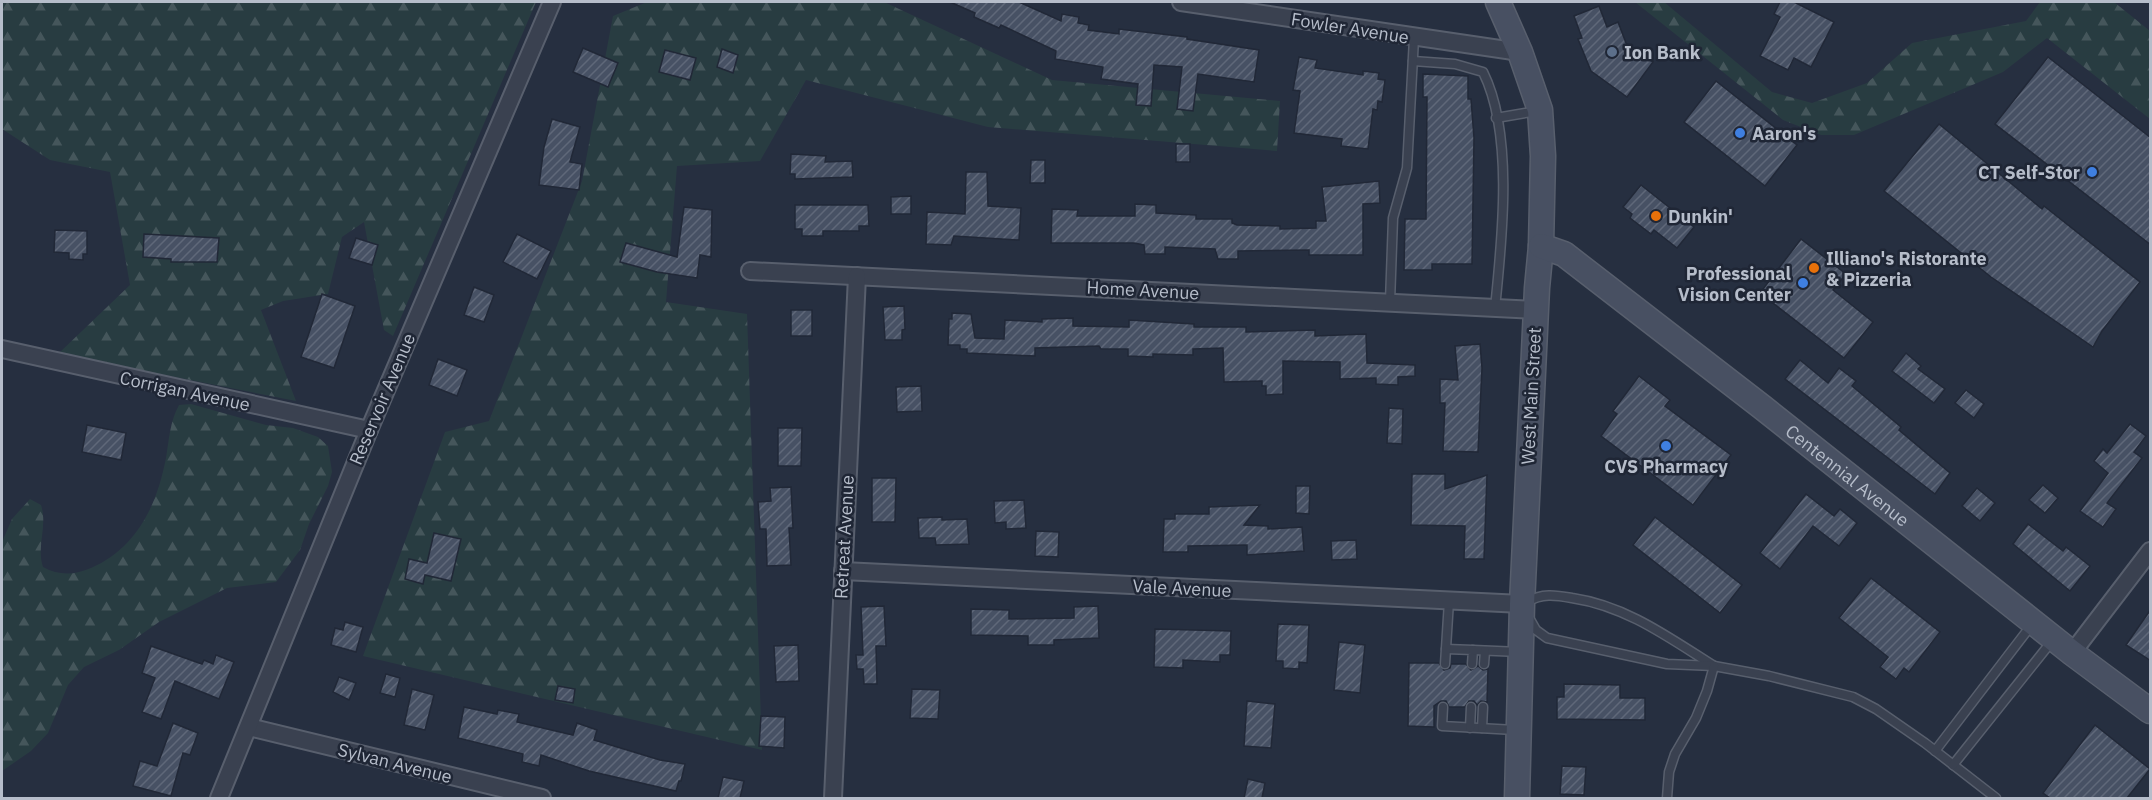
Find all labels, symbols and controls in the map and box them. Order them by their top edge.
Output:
street label: Fowler Avenue [1289,7,1411,49]
place label: Ion Bank [1624,41,1701,64]
marker: Ion Bank [1605,45,1619,59]
place label: Aaron's [1752,122,1816,145]
marker: Aaron's [1733,126,1747,140]
place label: CT Self-Stor [1978,161,2080,184]
marker: CT Self-Stor [2085,165,2099,179]
place label: Dunkin' [1668,205,1733,228]
marker: Dunkin' [1649,209,1663,223]
place label: Illiano's Ristorante & Pizzeria [1826,247,1987,291]
marker: Illiano's Ristorante & Pizzeria [1807,261,1821,275]
place label: Professional Vision Center [1678,262,1792,306]
street label: Home Avenue [1086,276,1200,304]
marker: Professional Vision Center [1796,276,1810,290]
street label: West Main Street [1516,327,1546,465]
street label: Reservoir Avenue [344,330,420,468]
street label: Corrigan Avenue [118,366,252,416]
street label: Centennial Avenue [1781,419,1914,531]
marker: CVS Pharmacy [1659,439,1673,453]
place label: CVS Pharmacy [1604,455,1728,478]
street label: Retreat Avenue [829,474,859,600]
street label: Vale Avenue [1132,574,1232,602]
street label: Sylvan Avenue [335,738,455,788]

